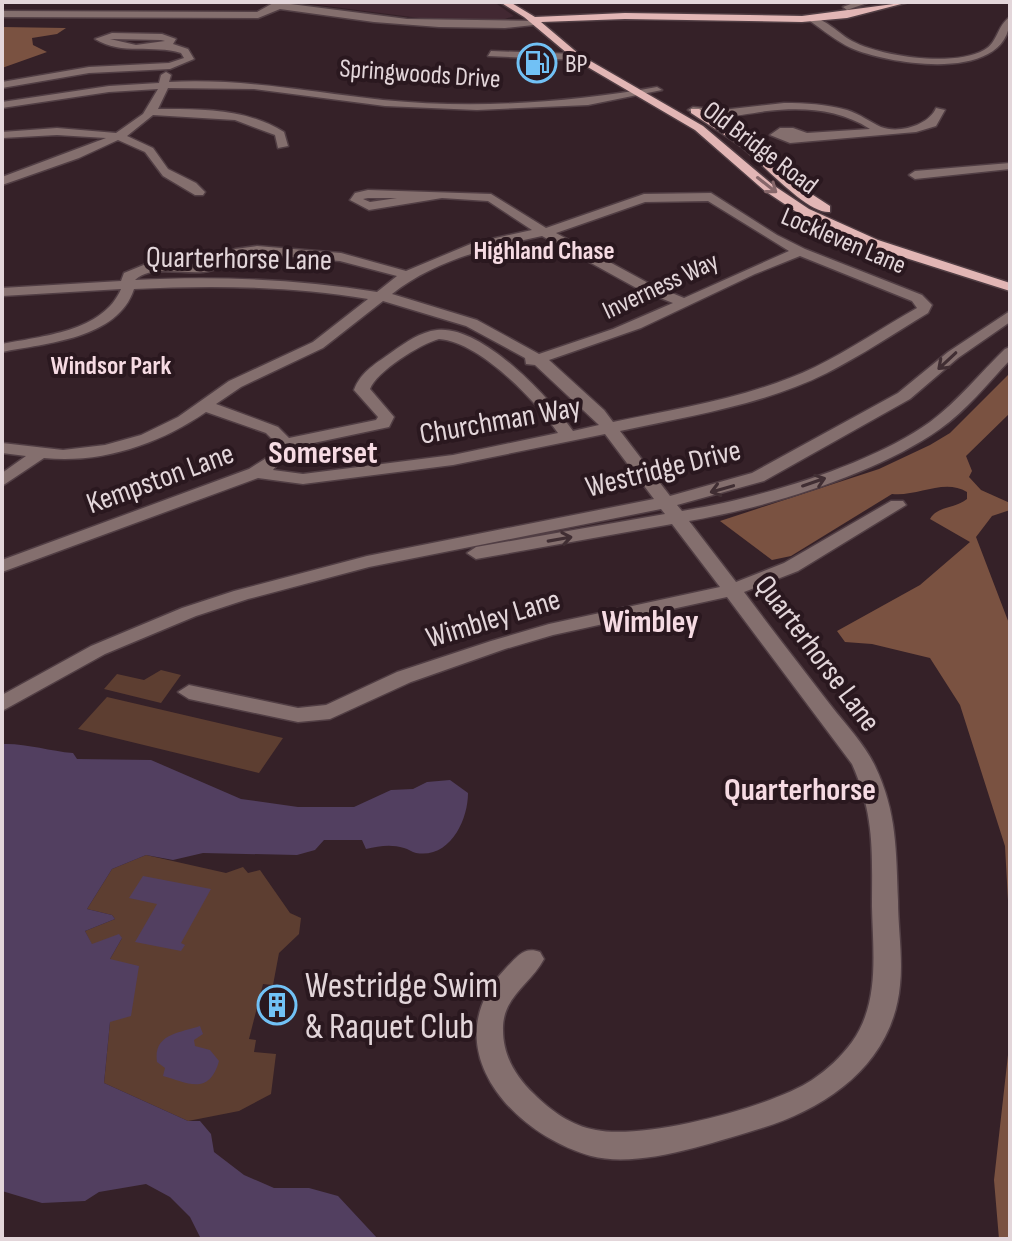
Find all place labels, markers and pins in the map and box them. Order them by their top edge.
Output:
fuel station icon: BP [516,42,558,84]
place label: BP [565,49,588,80]
place label: Westridge Swim & Raquet Club [305,965,498,1049]
building icon: Westridge Swim & Raquet Club [256,984,298,1026]

